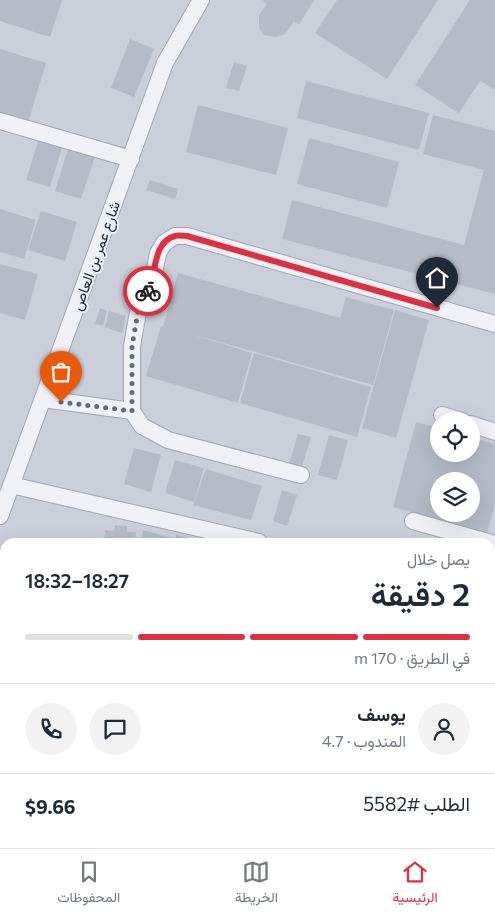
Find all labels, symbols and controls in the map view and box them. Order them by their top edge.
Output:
street label: شارع عمر بن العاص [67,198,126,314]
pin [416,257,458,308]
icon: home [423,264,451,292]
courier [123,266,173,316]
icon: bike [134,277,162,305]
pin [40,351,82,402]
icon: bag [47,358,75,386]
map controls [430,412,480,522]
button: locate [430,412,480,462]
button: layers [430,472,480,522]
text: يصل خلال [407,549,470,568]
text: 18:27–18:32 [25,569,129,592]
text: 2 دقيقة [371,573,470,613]
text: في الطريق · 170 m [354,648,470,667]
text: يوسف [357,702,406,725]
button: phone [25,703,77,755]
button: chat [89,703,141,755]
button: person [418,703,470,755]
text: المندوب · 4.7 [322,731,406,750]
text: الطلب #5582 [363,792,470,815]
text: $9.66 [25,795,76,818]
tab: المحفوظات [57,858,120,910]
tab: الخريطة [235,858,278,910]
tab: الرئيسية [393,858,438,910]

